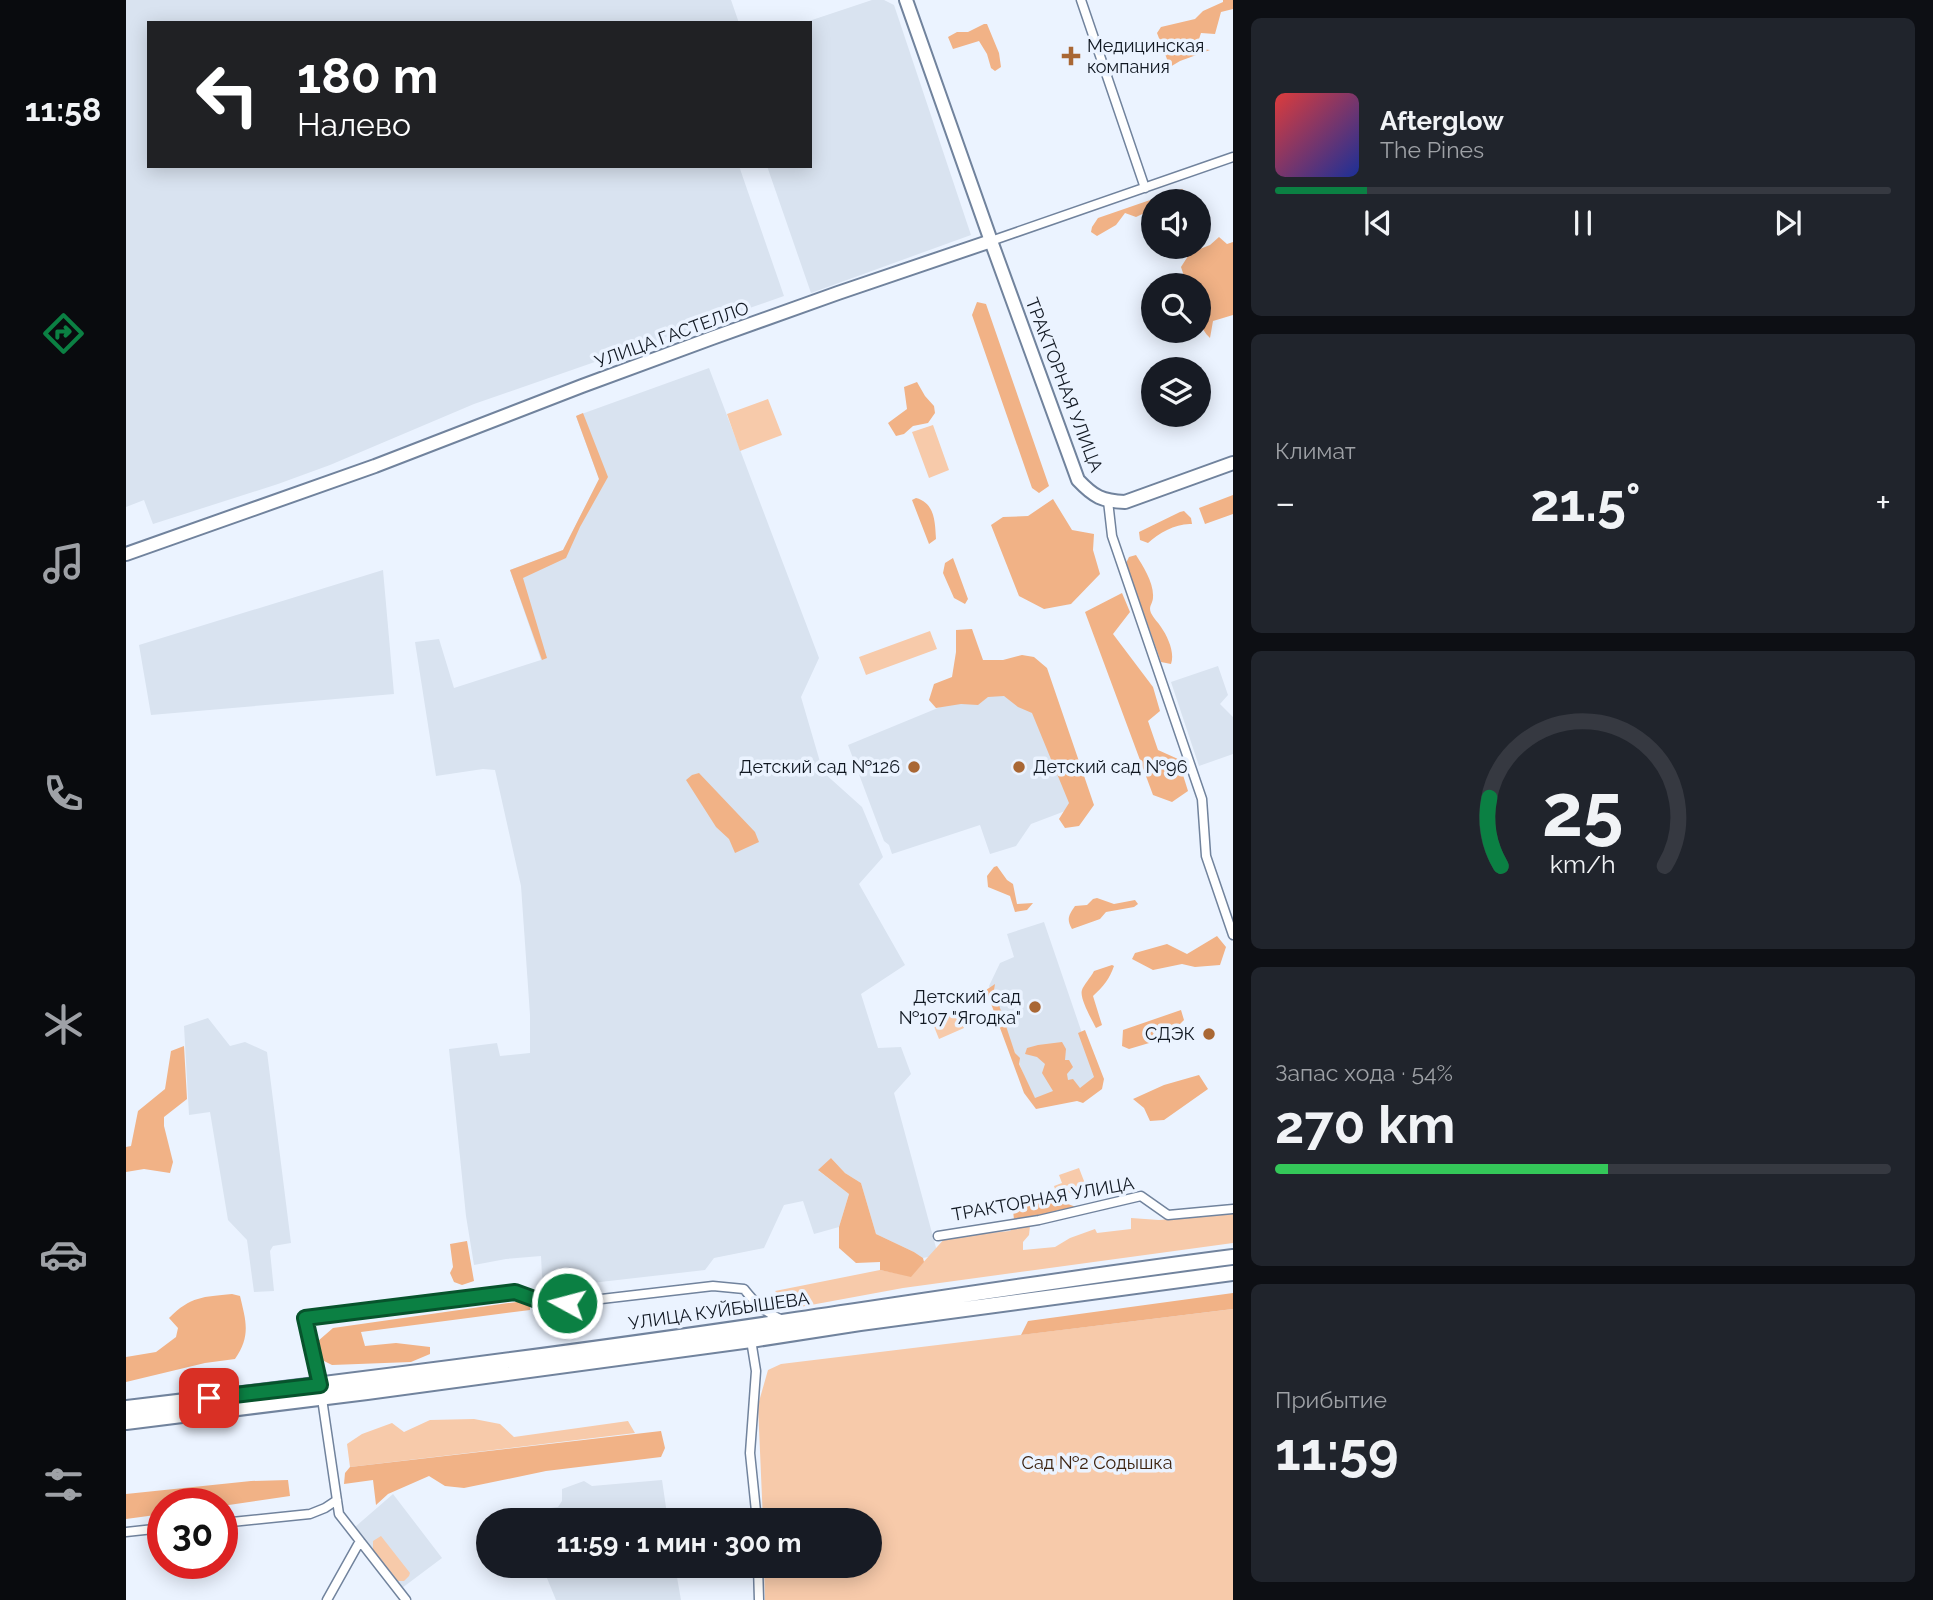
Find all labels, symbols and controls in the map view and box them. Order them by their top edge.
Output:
place label: Медицинская компания [1087,35,1204,77]
marker: Медицинская компания [1061,46,1081,66]
text: 180 m [297,47,438,104]
icon: left [182,49,273,140]
text: 11:58 [25,91,101,128]
text: Налево [297,106,411,143]
text: Afterglow [1380,106,1504,136]
text: The Pines [1380,136,1484,163]
map controls [1141,189,1211,427]
button: sound [1141,189,1211,259]
icon: previous [1359,204,1397,242]
icon: pause [1564,204,1602,242]
icon: next [1769,204,1807,242]
button: search [1141,273,1211,343]
street label: ТРАКТОРНАЯ УЛИЦА [1022,295,1107,475]
street label: УЛИЦА ГАСТЕЛЛО [592,297,752,372]
icon: directions [39,309,88,358]
button: layers [1141,357,1211,427]
text: Климат [1275,437,1356,464]
text: 21.5° [1530,472,1641,533]
text: − [1275,480,1295,525]
text: + [1875,480,1891,525]
icon: music [39,539,88,588]
place label: Детский сад №126 [739,756,900,777]
place label: Детский сад №96 [1033,756,1188,777]
marker: Детский сад №126 [906,759,922,775]
marker: Детский сад №96 [1011,759,1027,775]
text: 25 [1542,768,1624,853]
icon: phone [39,769,88,818]
text: km/h [1550,849,1616,879]
place label: Детский сад №107 "Ягодка" [899,986,1021,1028]
marker: Детский сад №107 "Ягодка" [1027,999,1043,1015]
icon: climate [39,1000,88,1049]
place label: СДЭК [1145,1023,1195,1044]
marker: СДЭК [1201,1026,1217,1042]
text: Запас хода · 54% [1275,1059,1453,1086]
text: 270 km [1275,1094,1455,1155]
street label: ТРАКТОРНАЯ УЛИЦА [950,1172,1136,1225]
icon: car [39,1230,88,1279]
position arrow [530,1266,604,1340]
street label: УЛИЦА КУЙБЫШЕВА [627,1287,811,1334]
pin [179,1368,239,1428]
icon: arrive [190,1379,228,1417]
text: Прибытие [1275,1386,1387,1413]
text: 11:59 [1275,1421,1399,1482]
park label: Сад №2 Содышка [1022,1452,1172,1473]
icon: filters [39,1460,88,1509]
speed limit sign: 30 [147,1488,238,1579]
text: 11:59 · 1 мин · 300 m [556,1528,802,1558]

